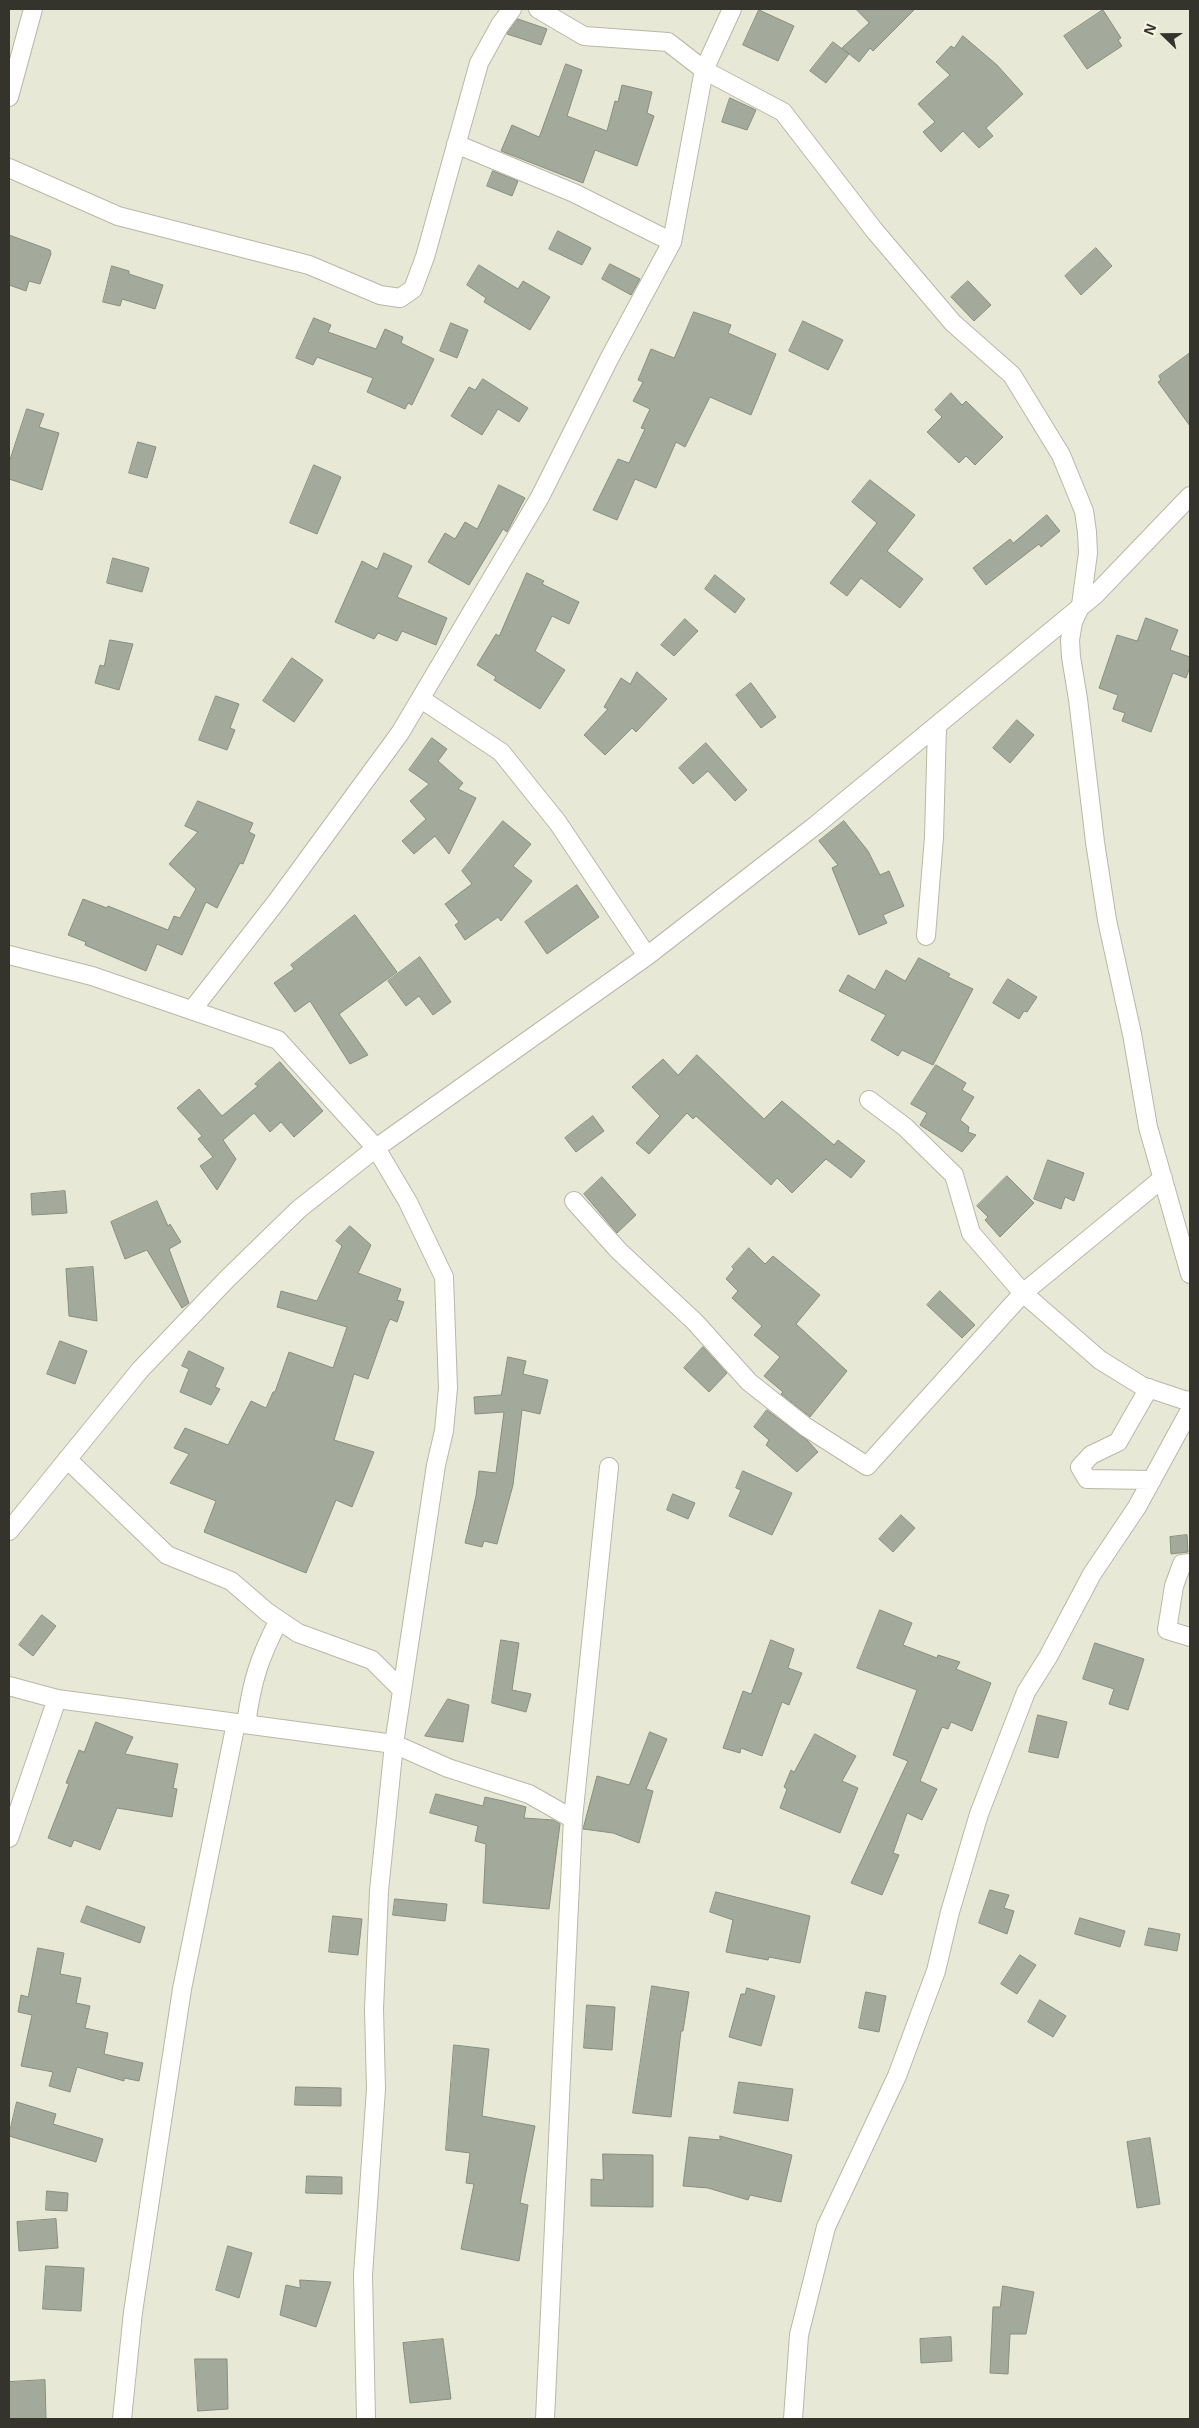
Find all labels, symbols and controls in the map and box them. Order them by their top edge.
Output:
north arrow [1139,10,1189,60]
text: N [1139,20,1161,38]

